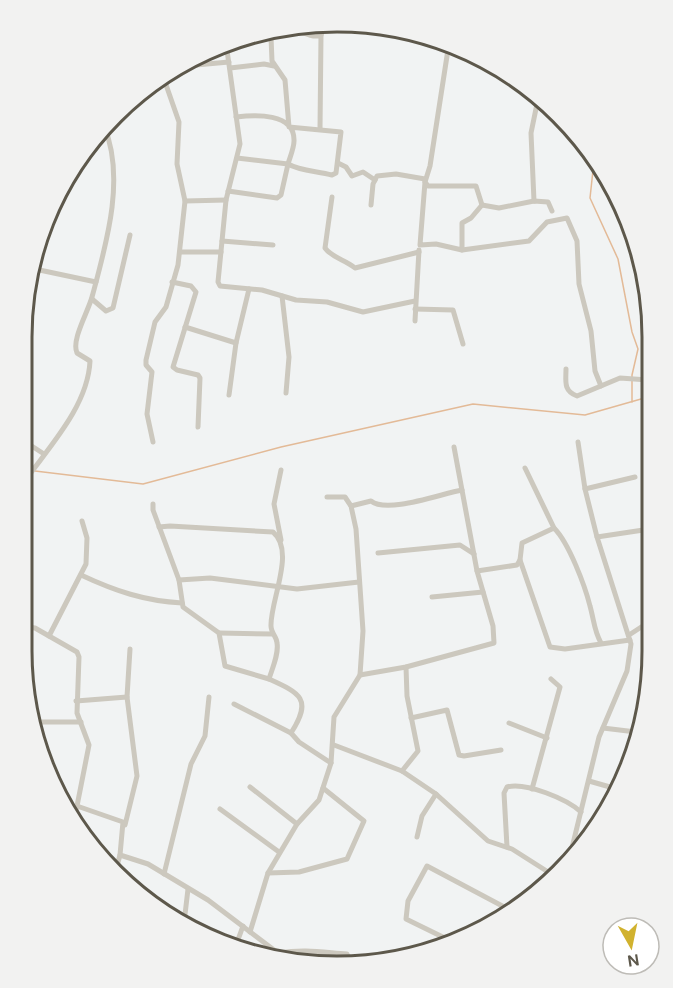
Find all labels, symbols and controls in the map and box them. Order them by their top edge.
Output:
north arrow [601,916,661,976]
text: N [626,949,641,972]

